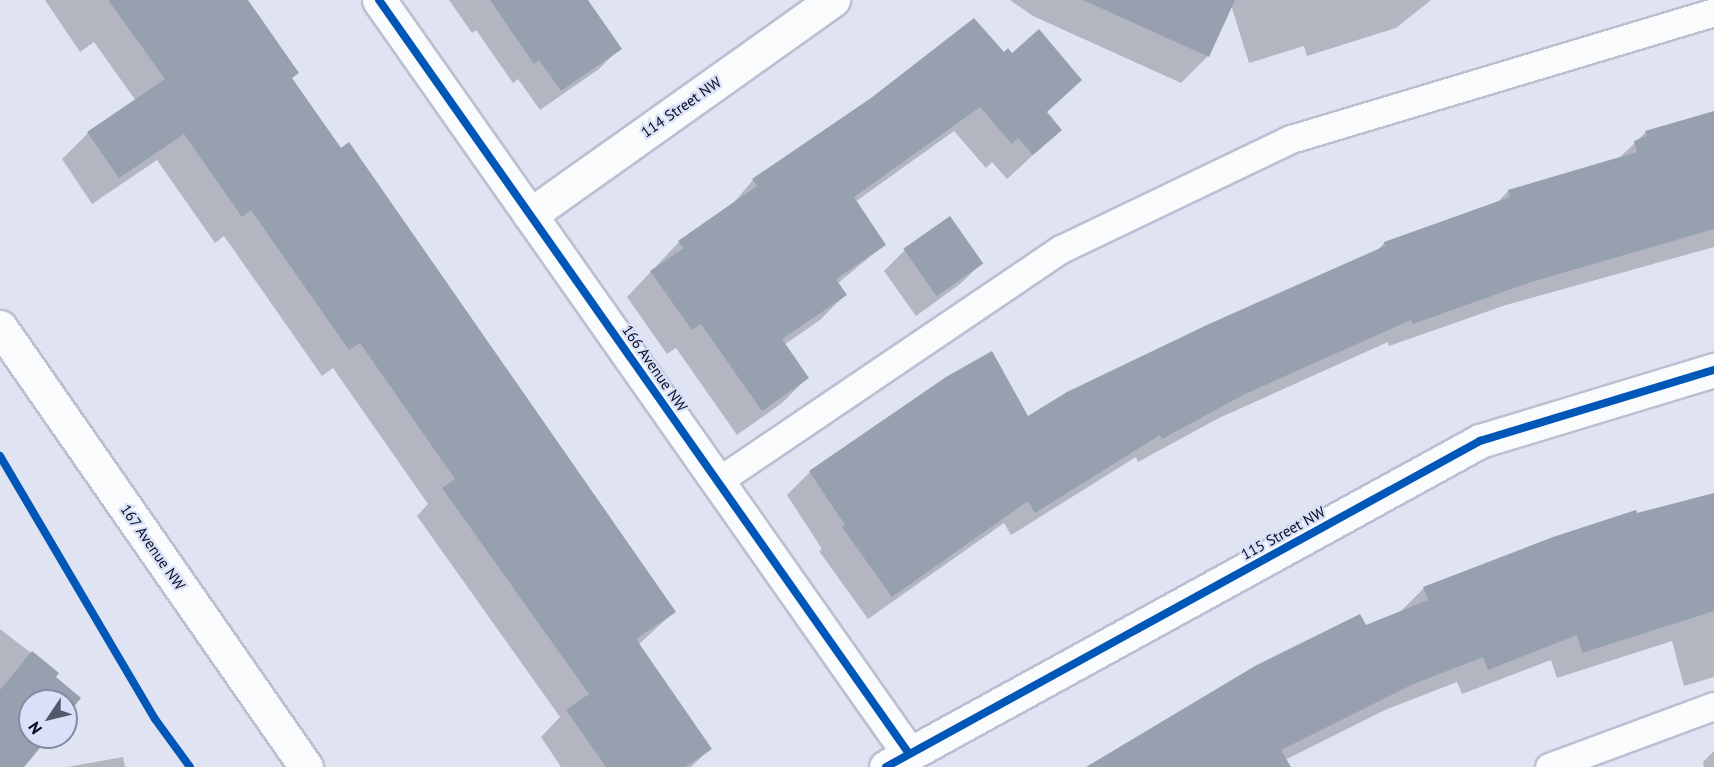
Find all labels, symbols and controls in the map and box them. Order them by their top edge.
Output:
street label: 114 Street NW [638,73,724,141]
street label: 166 Avenue NW [618,321,692,415]
street label: 167 Avenue NW [116,500,190,594]
street label: 115 Street NW [1238,502,1328,564]
north arrow [18,689,78,749]
text: N [24,718,46,738]

